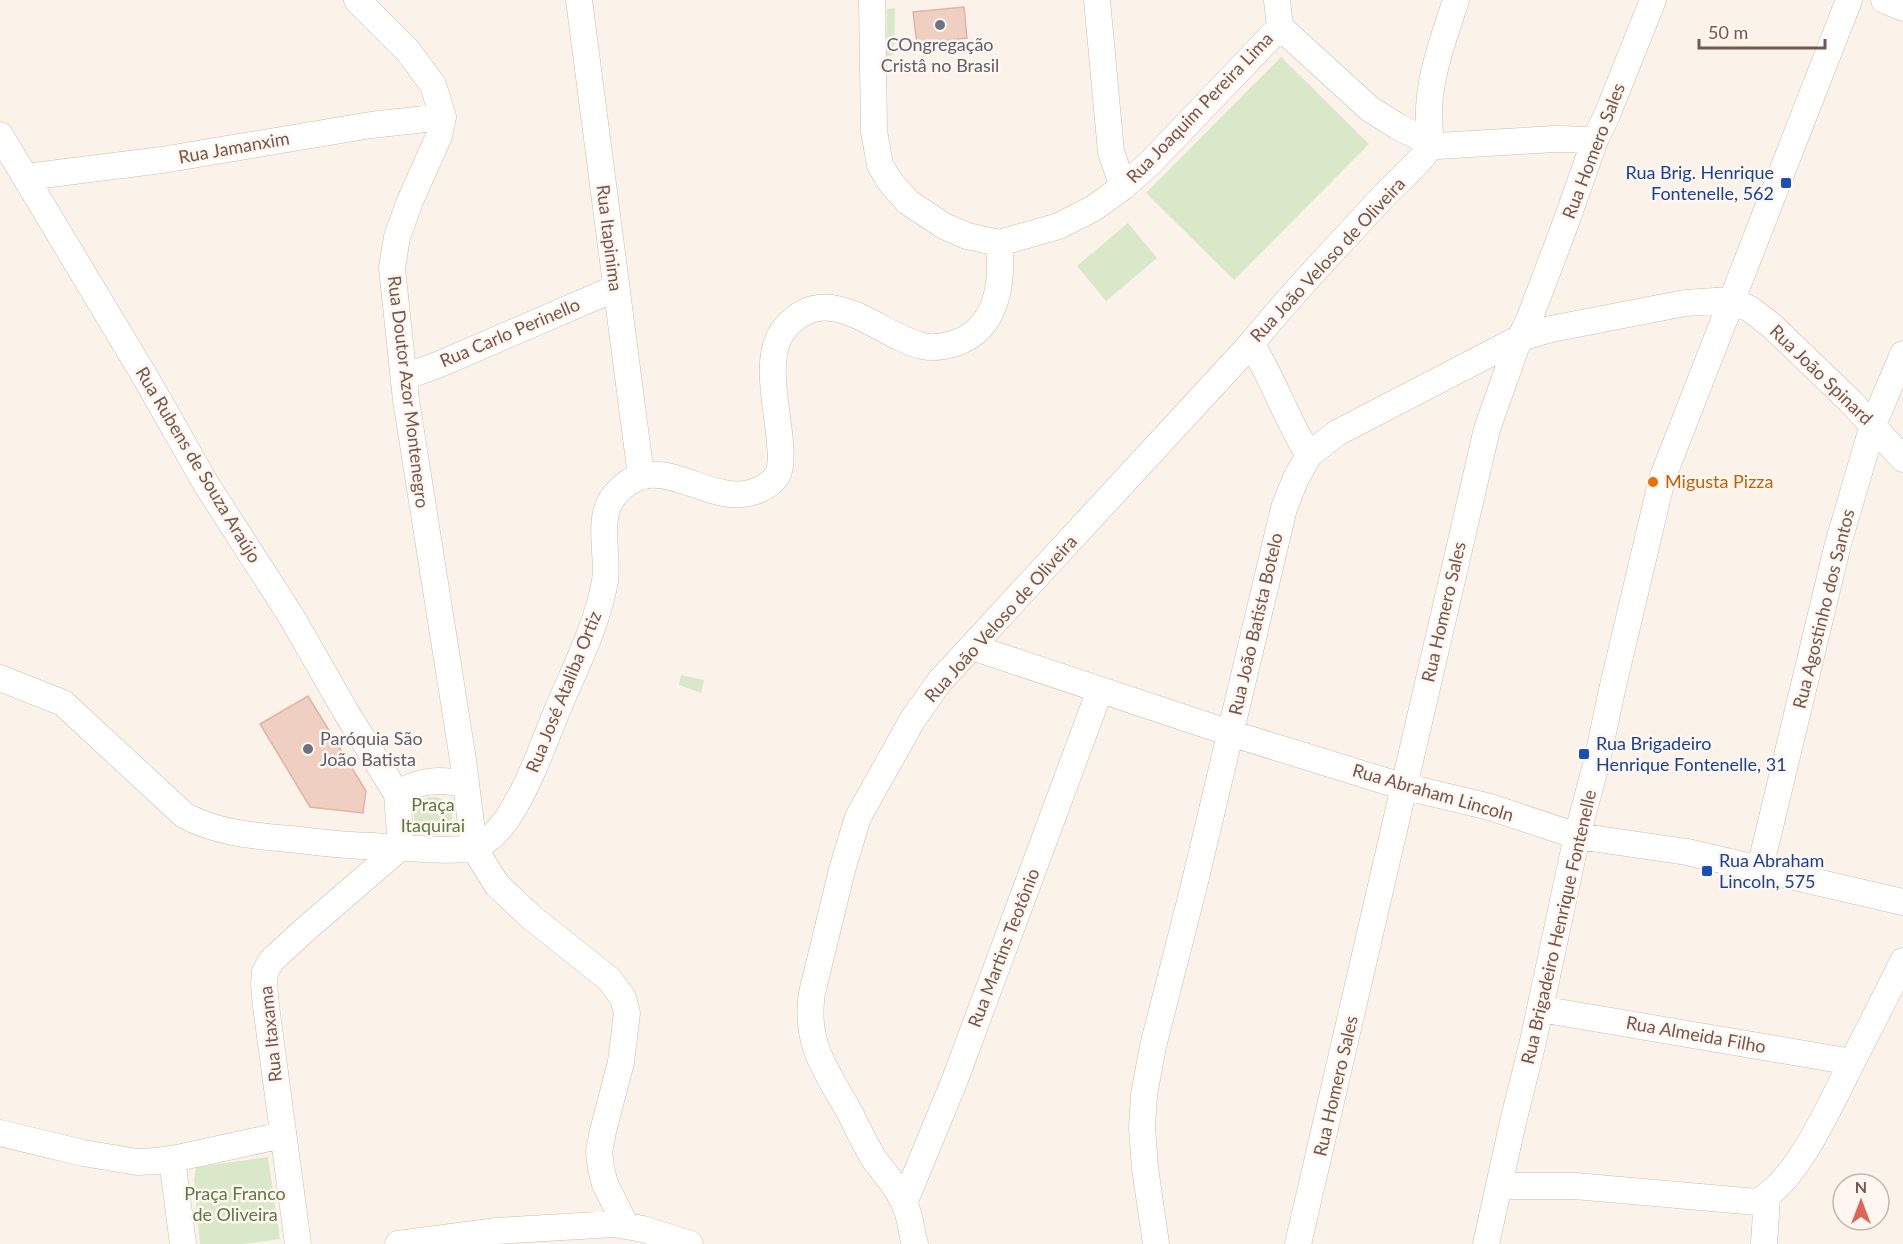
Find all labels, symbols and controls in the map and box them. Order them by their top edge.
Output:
scale bar [1699,12,1825,50]
marker: COngregação Cristâ no Brasil [933,18,947,32]
text: 50 m [1708,21,1748,43]
street label: Rua Joaquim Pereira Lima [1121,27,1277,187]
place label: COngregação Cristâ no Brasil [881,33,999,76]
street label: Rua Homero Sales [1557,79,1629,222]
street label: Rua Jamanxim [177,126,291,168]
place label: Rua Brig. Henrique Fontenelle, 562 [1625,161,1774,204]
street label: Rua João Veloso de Oliveira [1245,172,1409,346]
marker: Rua Brig. Henrique Fontenelle, 562 [1779,176,1793,190]
street label: Rua Itapinima [593,183,627,292]
street label: Rua Doutor Azor Montenegro [384,274,434,509]
street label: Rua Carlo Perinello [436,293,583,372]
street label: Rua João Spinard [1766,320,1878,429]
street label: Rua Rubens de Souza Araújo [132,362,266,566]
place label: Migusta Pizza [1665,470,1773,492]
marker: Migusta Pizza [1646,475,1660,489]
street label: Rua Agostinho dos Santos [1788,506,1859,711]
street label: Rua João Veloso de Oliveira [919,530,1081,706]
street label: Rua João Batista Botelo [1223,531,1287,717]
street label: Rua Homero Sales [1416,539,1470,684]
street label: Rua José Ataliba Ortiz [521,608,605,775]
place label: Paróquia São João Batista [320,727,423,770]
place label: Rua Brigadeiro Henrique Fontenelle, 31 [1596,732,1787,775]
marker: Paróquia São João Batista [301,742,315,756]
marker: Rua Brigadeiro Henrique Fontenelle, 31 [1577,747,1591,761]
street label: Rua Abraham Lincoln [1350,759,1516,826]
street label: Rua Brigadeiro Henrique Fontenelle [1516,787,1600,1066]
park label: Praça Itaquirai [401,793,465,836]
place label: Rua Abraham Lincoln, 575 [1719,849,1824,892]
marker: Rua Abraham Lincoln, 575 [1700,864,1714,878]
street label: Rua Martins Teotônio [963,865,1044,1030]
street label: Rua Itaxama [254,985,286,1083]
street label: Rua Almeida Filho [1625,1011,1768,1057]
street label: Rua Homero Sales [1308,1013,1362,1158]
north arrow [1831,1172,1891,1232]
text: N [1855,1177,1867,1196]
park label: Praça Franco de Oliveira [184,1182,286,1225]

